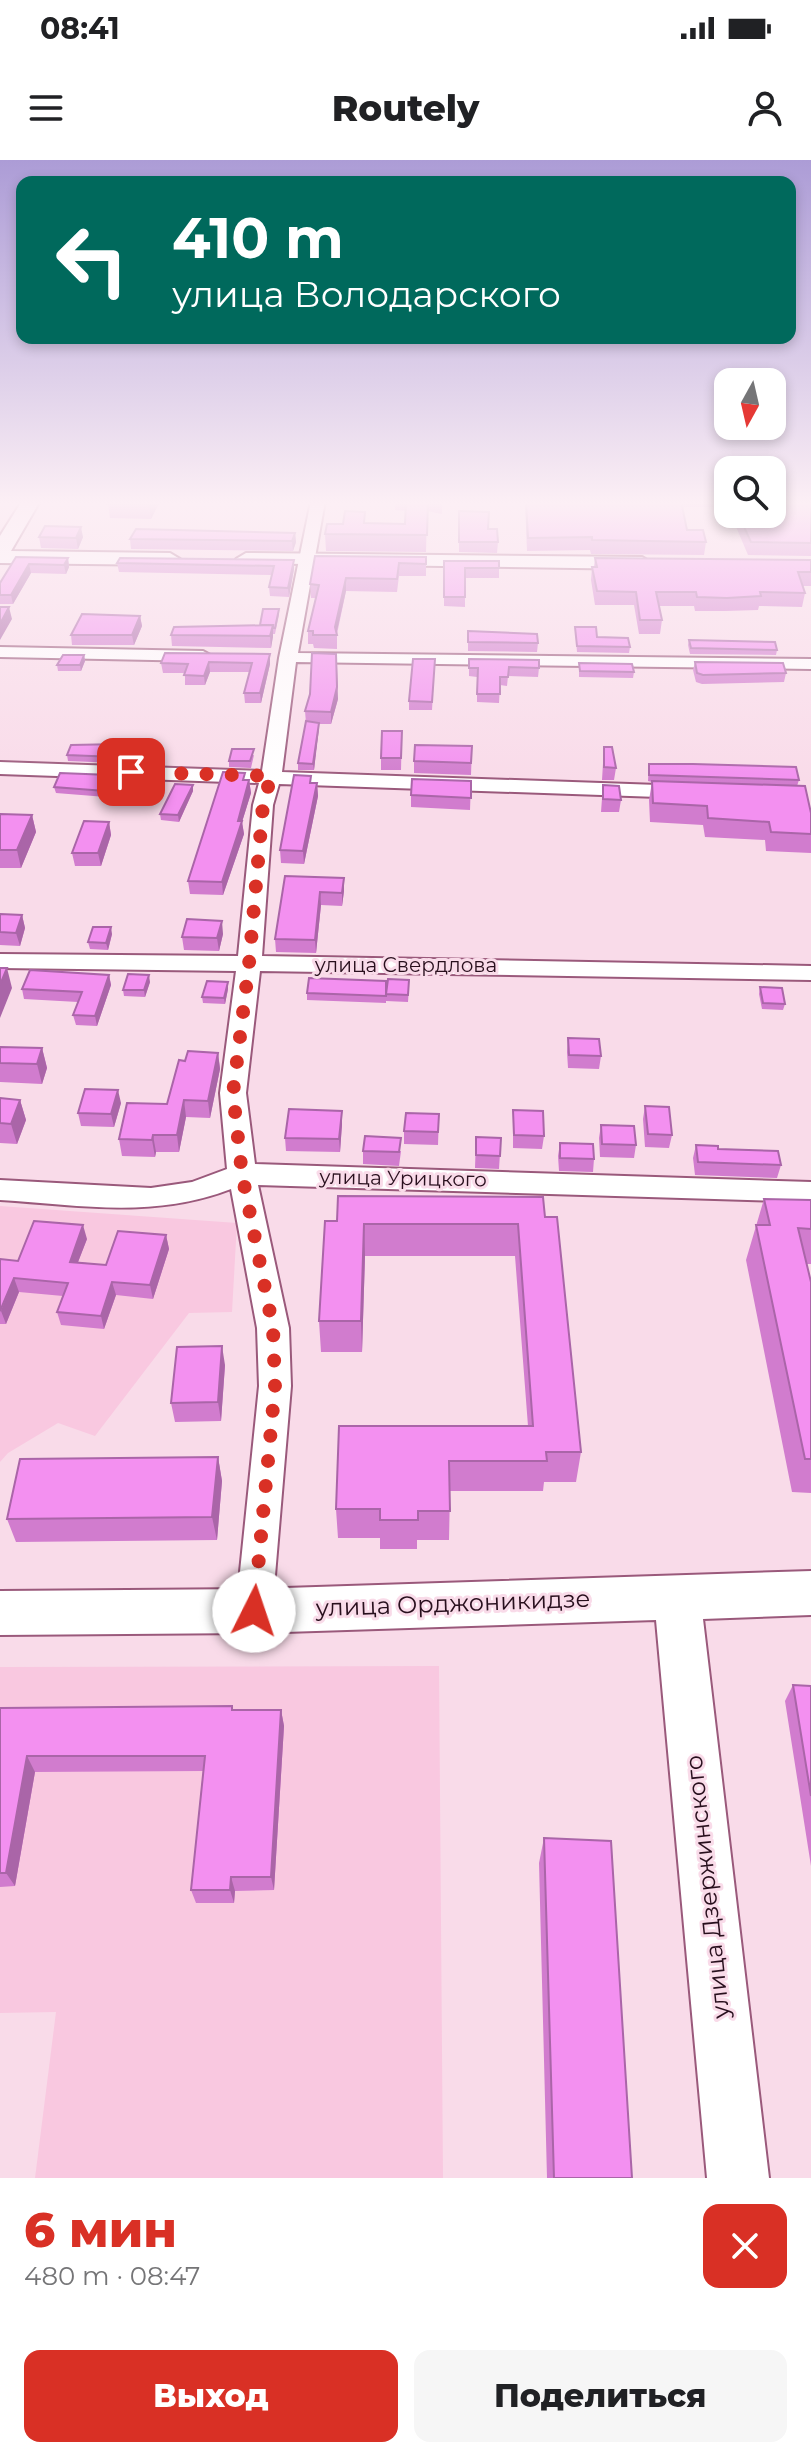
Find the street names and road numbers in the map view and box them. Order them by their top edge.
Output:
street label: улица Свердлова [314,953,497,977]
street label: улица Урицкого [318,1165,487,1191]
street label: улица Орджоникидзе [314,1584,591,1622]
street label: улица Дзержинского [679,1754,735,2021]

